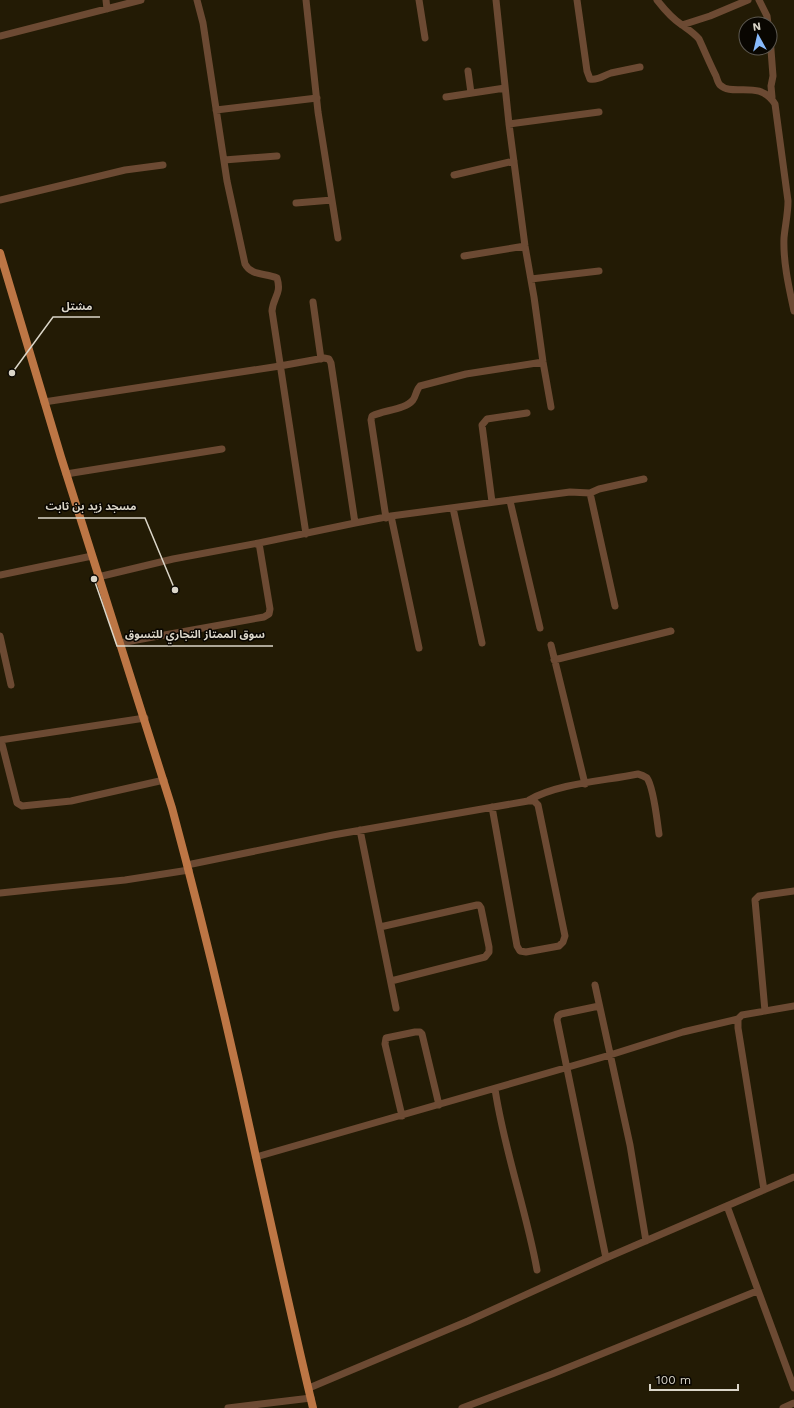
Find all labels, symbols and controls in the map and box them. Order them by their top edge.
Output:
north arrow [738,16,778,56]
text: N [752,20,762,34]
callout: مشتل [53,294,100,317]
text: مشتل [62,300,92,313]
callout: مسجد زيد بن ثابت [38,495,145,518]
text: مسجد زيد بن ثابت [46,500,136,513]
callout: سوق الممتاز التجاري للتسوق [117,623,273,646]
text: سوق الممتاز التجاري للتسوق [125,628,265,644]
scale bar [650,1366,738,1392]
text: 100 m [656,1373,691,1387]

